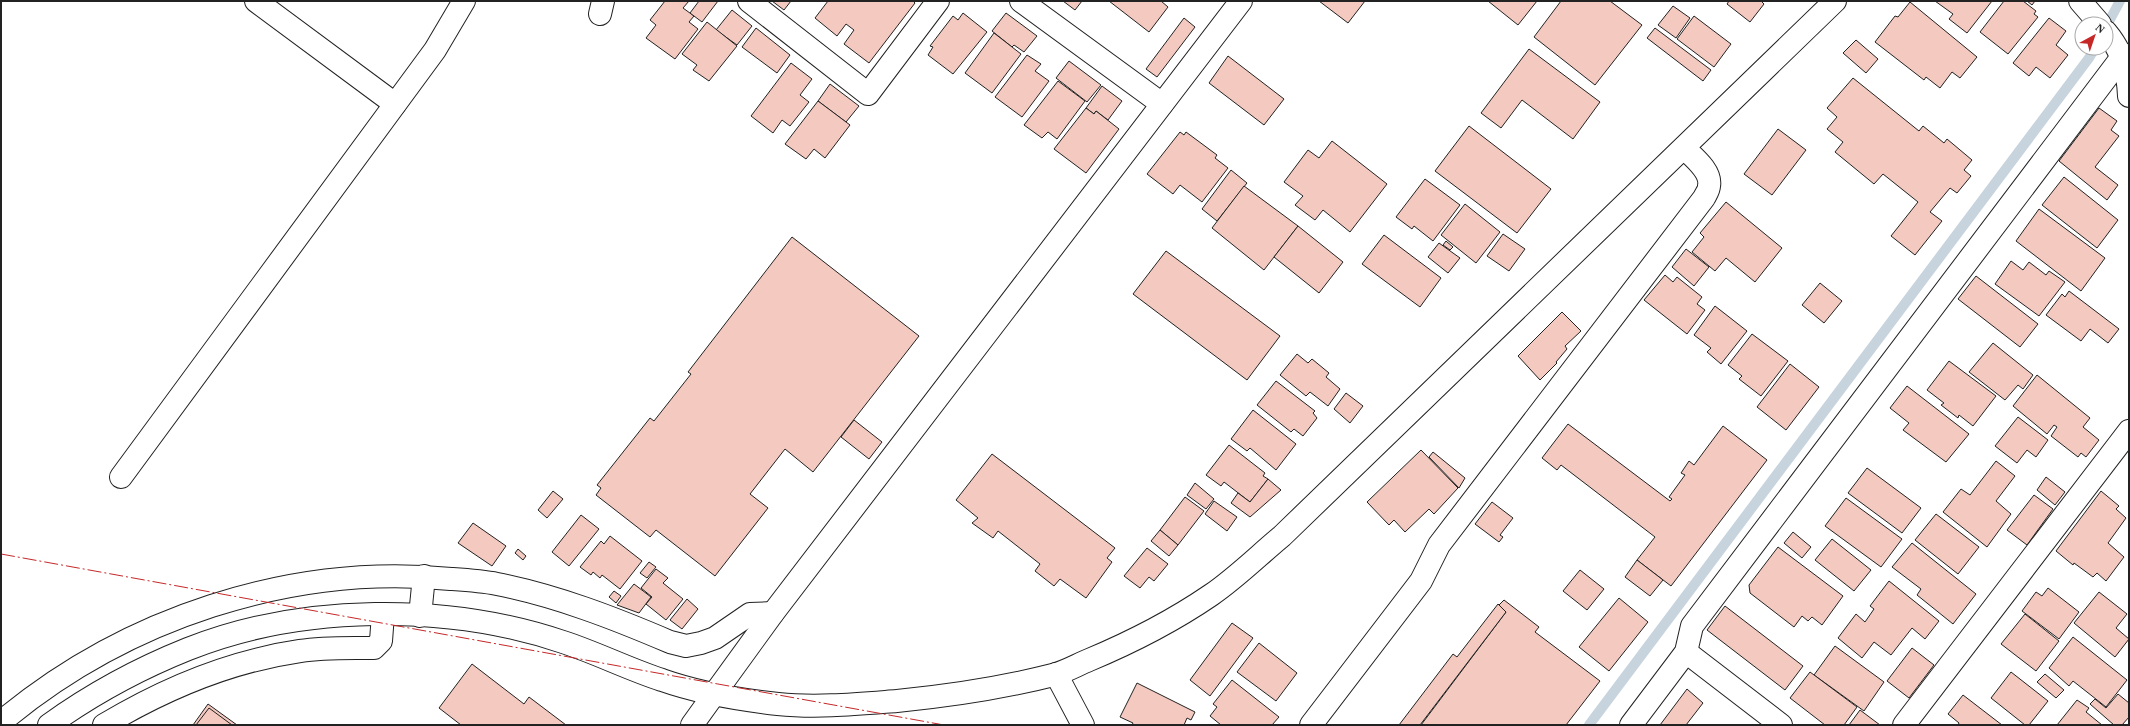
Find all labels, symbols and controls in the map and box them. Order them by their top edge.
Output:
north arrow [2074,16,2114,56]
text: N [2094,21,2107,36]

